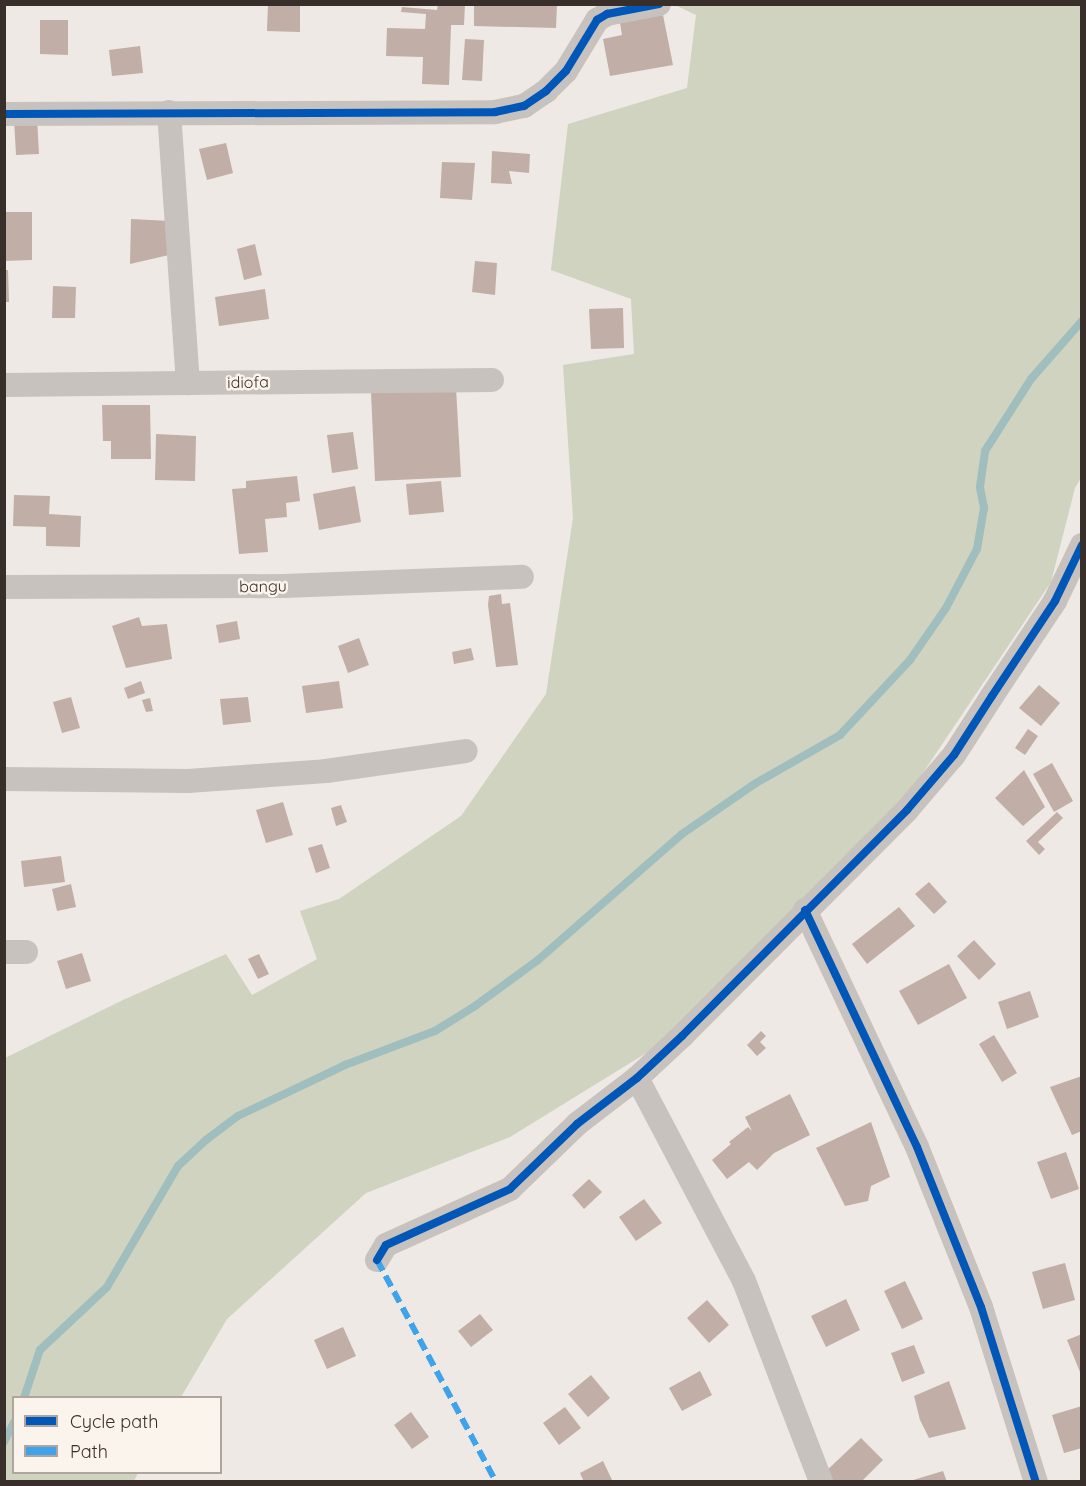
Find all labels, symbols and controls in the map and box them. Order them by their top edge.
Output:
street label: idiofa [227,372,269,392]
street label: bangu [239,576,287,596]
legend [12,1396,222,1474]
text: Cycle path [70,1410,158,1433]
text: Path [70,1440,108,1463]

